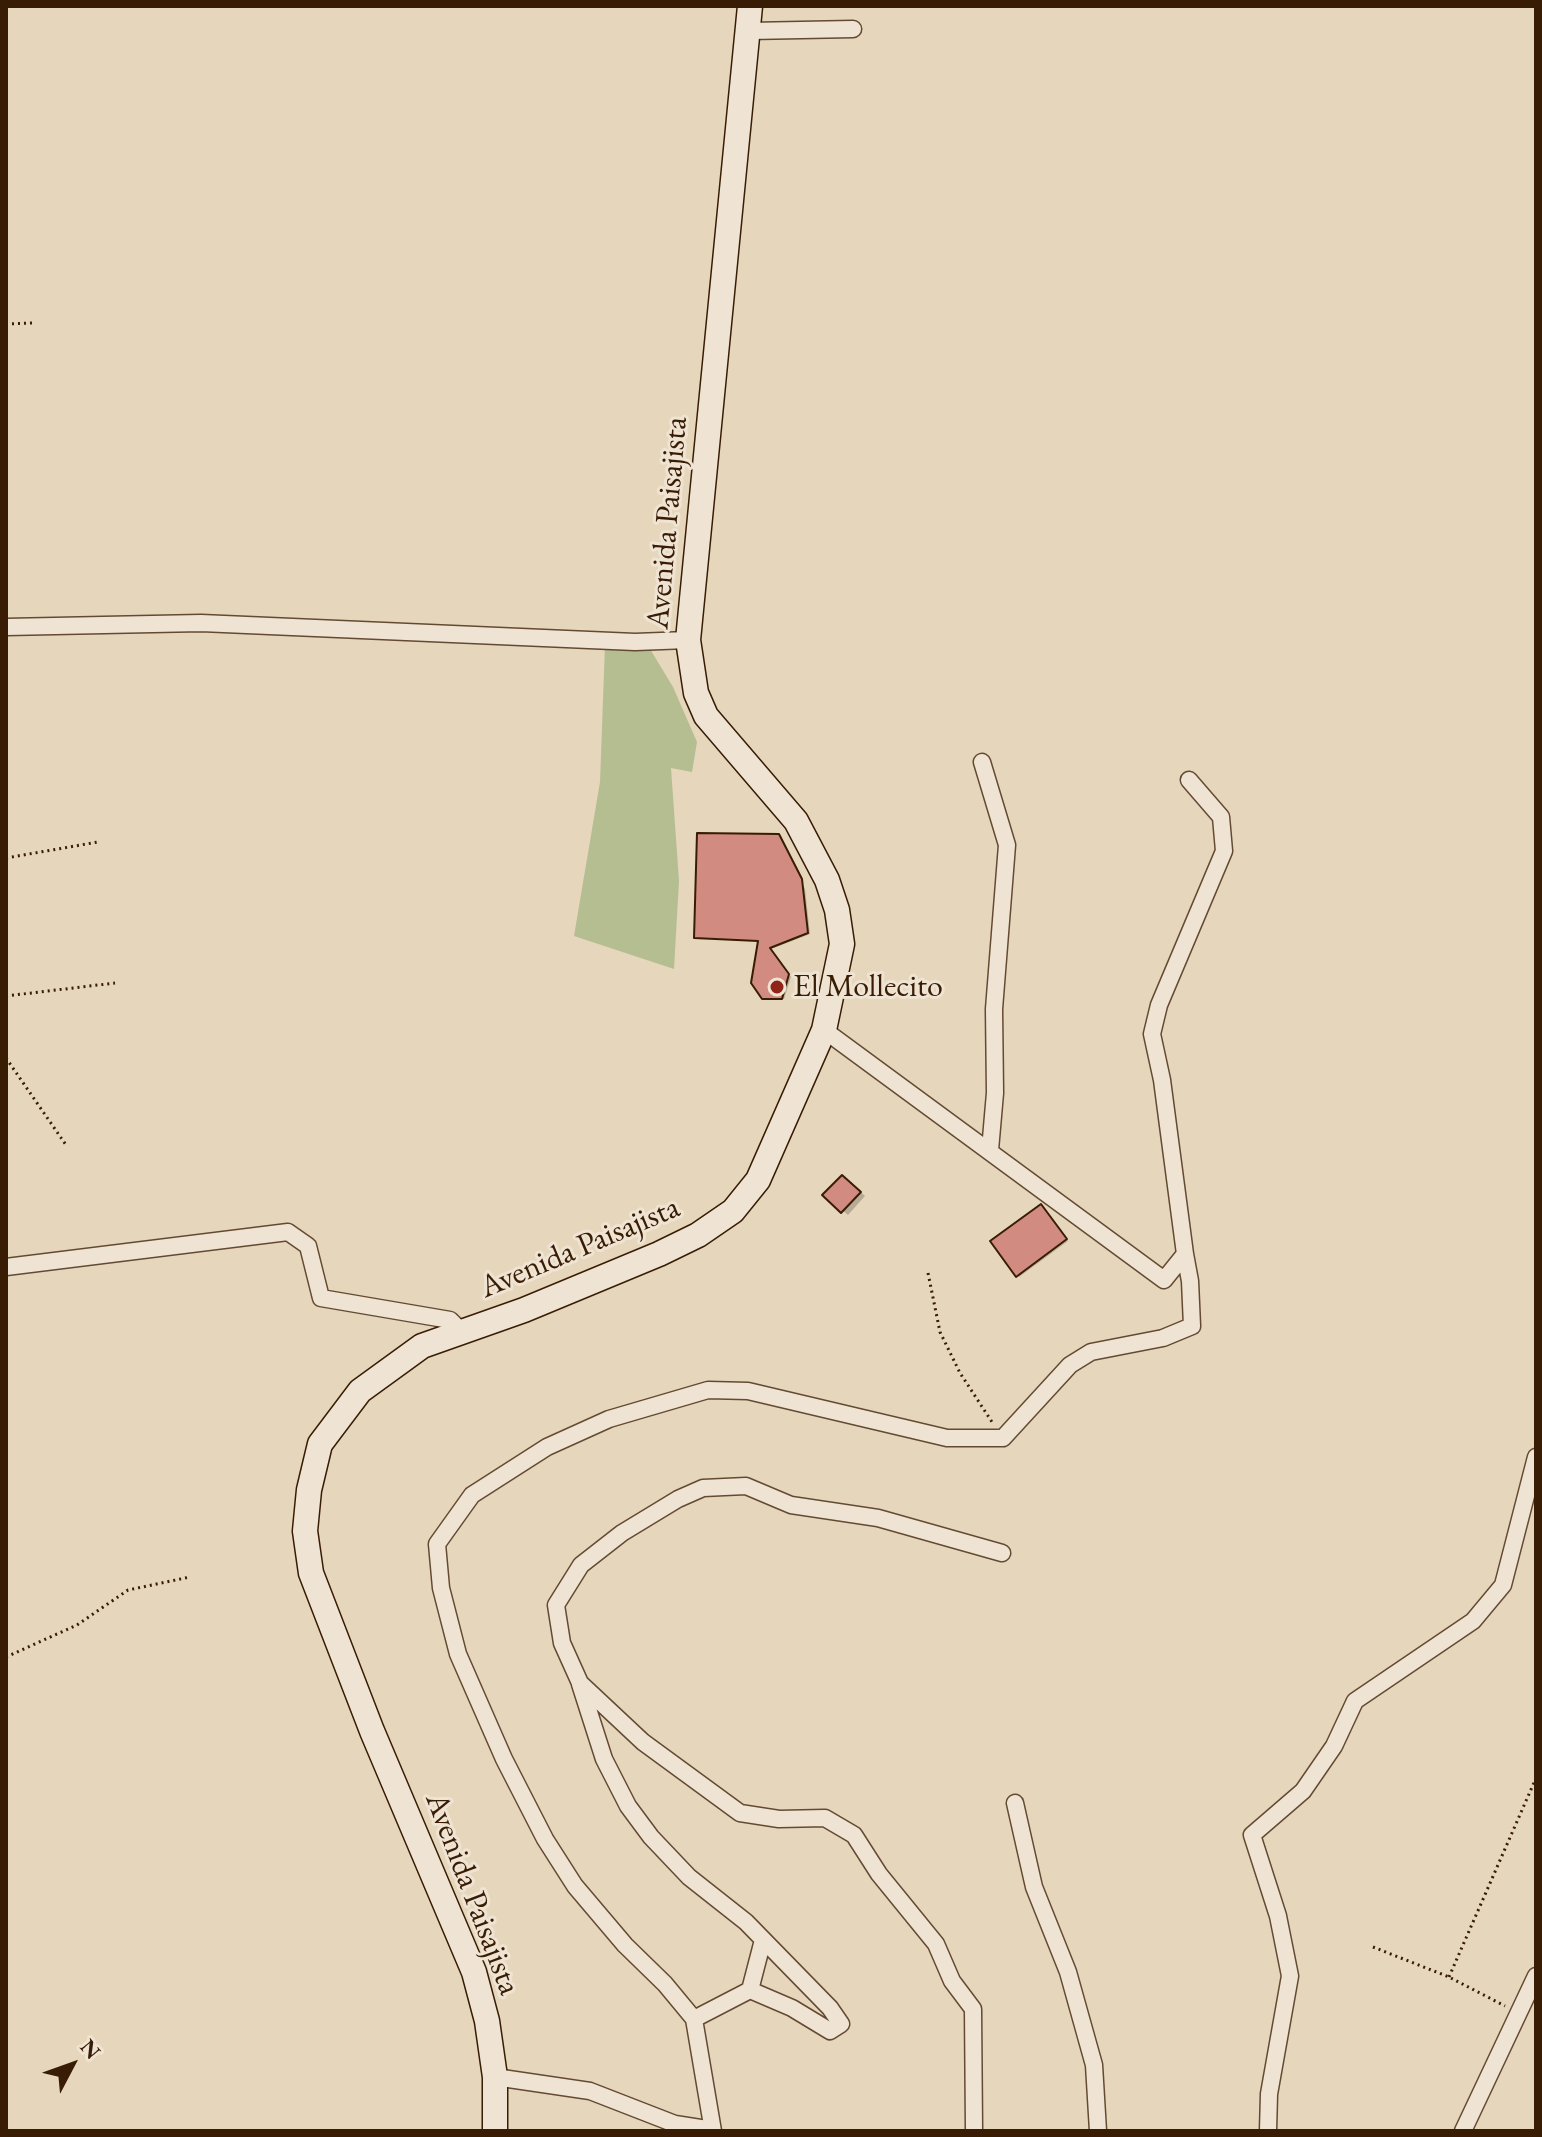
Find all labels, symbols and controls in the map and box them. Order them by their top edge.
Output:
street label: Avenida Paisajista [640,415,696,631]
place label: El Mollecito [793,968,943,1006]
marker: El Mollecito [768,978,786,996]
street label: Avenida Paisajista [474,1189,686,1307]
street label: Avenida Paisajista [416,1788,528,2000]
north arrow [32,2025,112,2105]
text: N [74,2033,107,2065]

